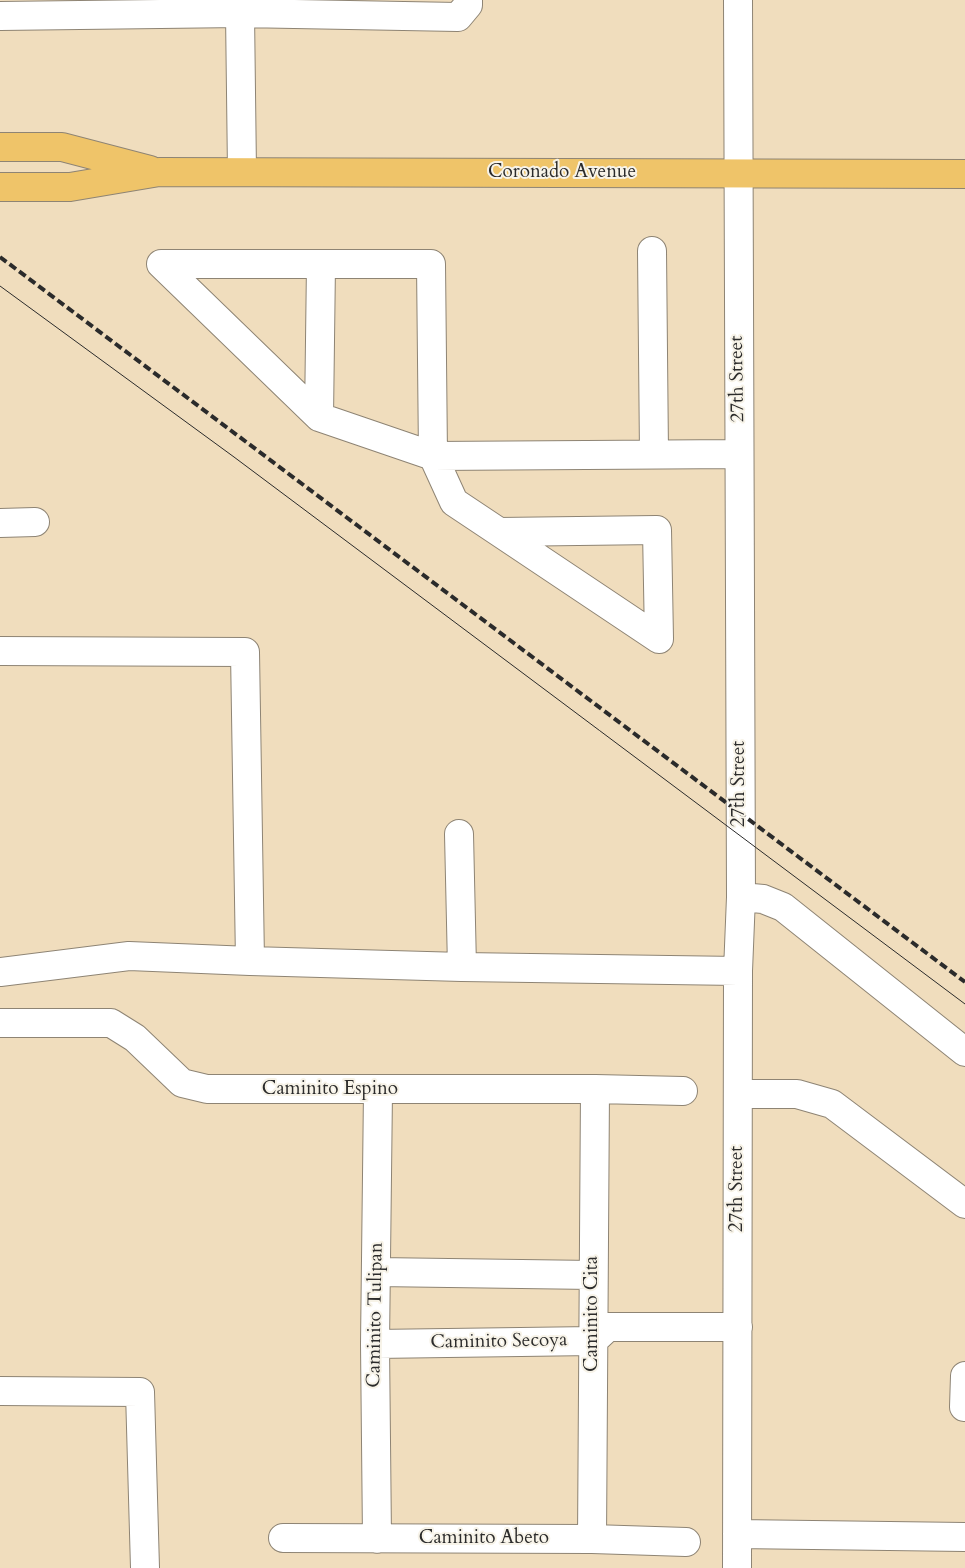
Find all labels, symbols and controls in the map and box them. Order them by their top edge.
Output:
street label: Coronado Avenue [488,162,636,184]
street label: 27th Street [726,335,750,423]
street label: 27th Street [729,741,751,827]
street label: Caminito Espino [262,1079,398,1101]
street label: 27th Street [727,1146,749,1232]
street label: Caminito Tulipan [363,1242,389,1388]
street label: Caminito Cita [582,1256,604,1372]
street label: Caminito Secoya [430,1329,568,1355]
street label: Caminito Abeto [419,1528,549,1550]

